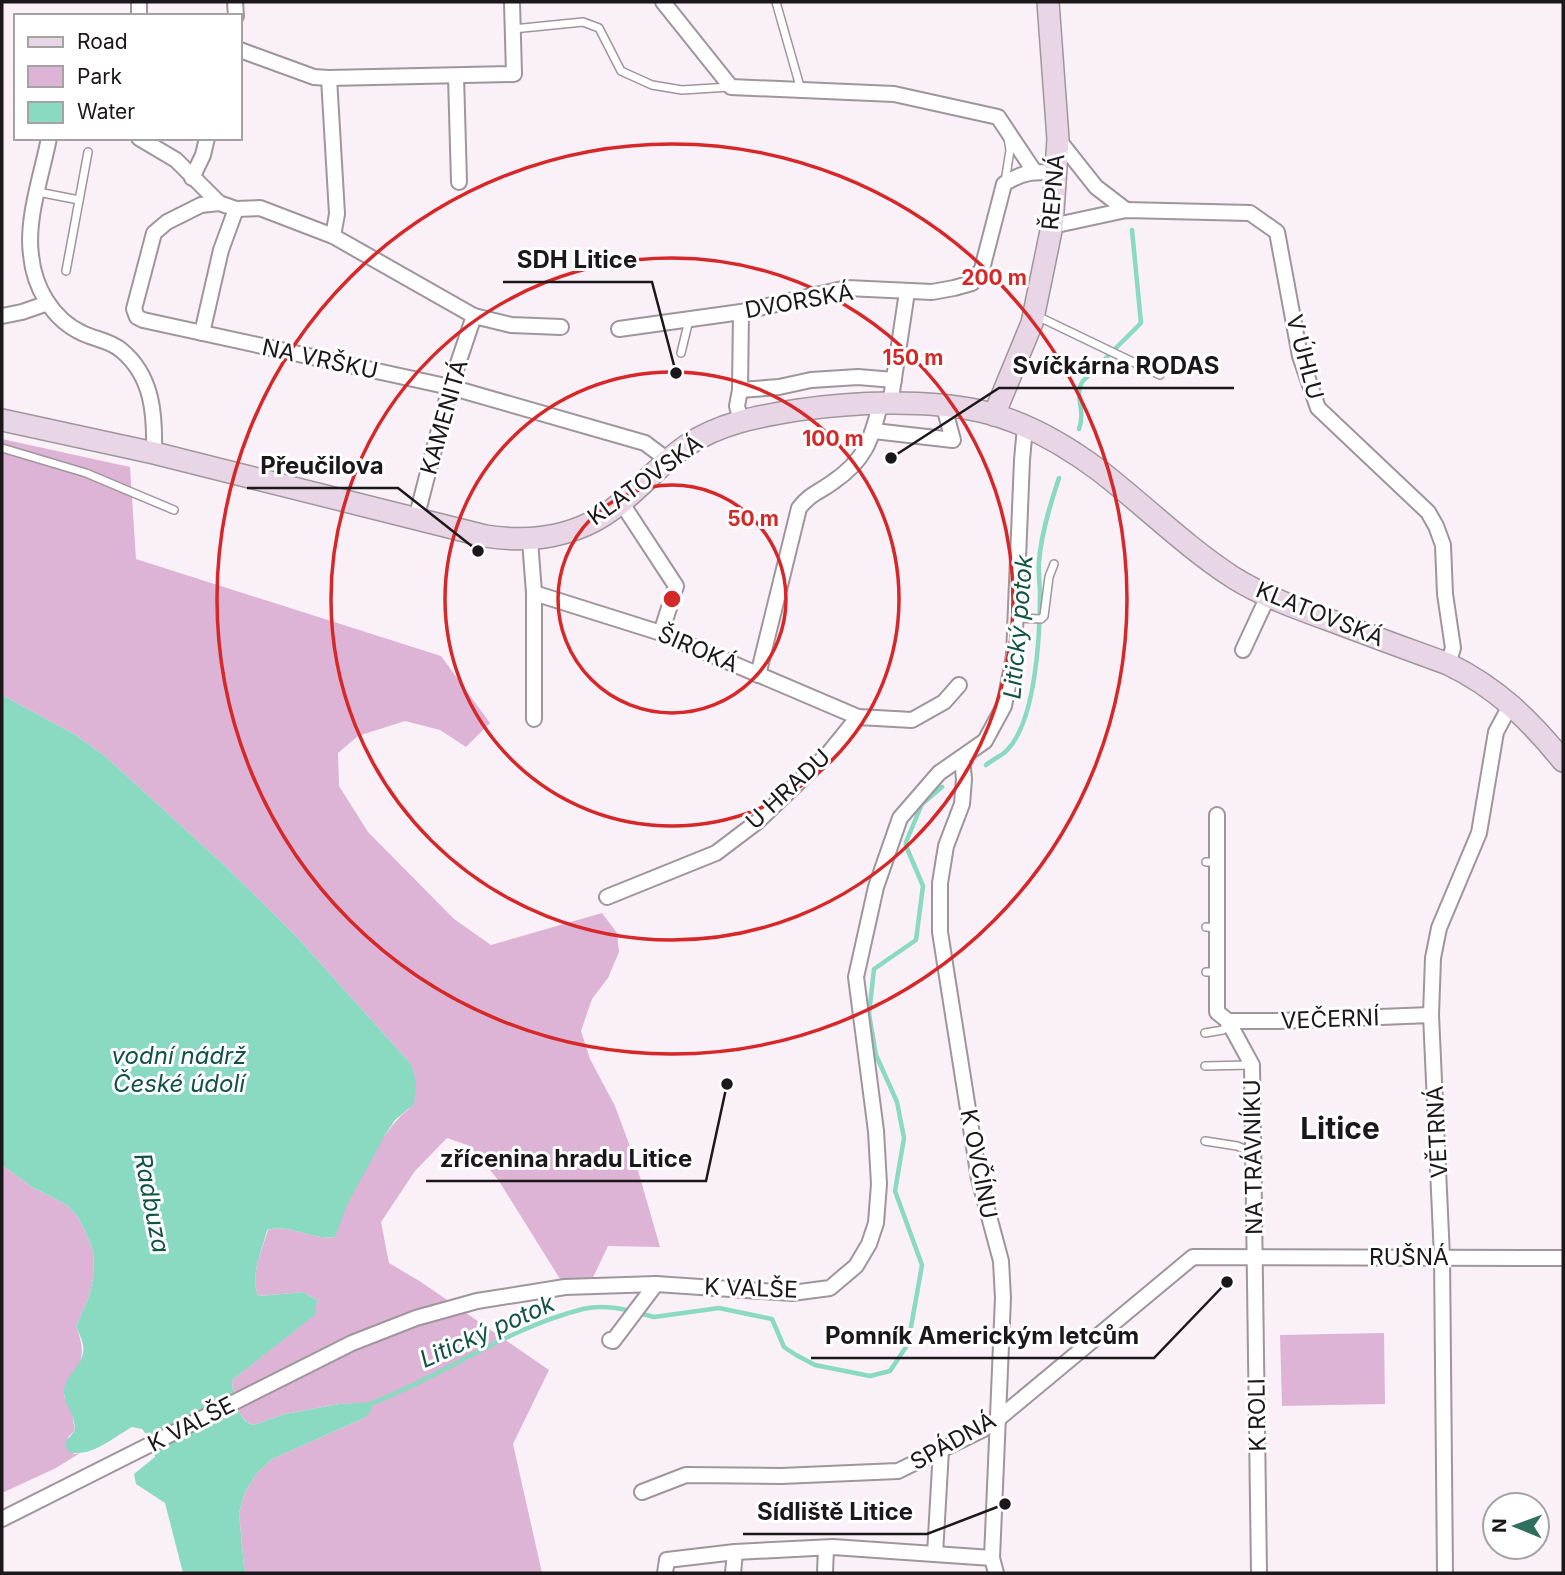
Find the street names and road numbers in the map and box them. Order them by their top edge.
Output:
street label: ŘEPNÁ [1036,153,1070,231]
street label: DVORSKÁ [743,278,855,324]
street label: V ÚHLU [1280,312,1330,402]
street label: NA VRŠKU [260,333,380,385]
street label: KAMENITÁ [414,356,474,478]
street label: KLATOVSKÁ [582,429,708,531]
street label: KLATOVSKÁ [1252,576,1388,652]
street label: ŠIROKÁ [654,620,743,678]
street label: U HRADU [740,743,836,835]
street label: VEČERNÍ [1280,1003,1381,1035]
street label: NA TRÁVNÍKU [1238,1079,1268,1235]
street label: VĚTRNÁ [1421,1085,1453,1179]
street label: K OVČÍNU [955,1107,1003,1221]
street label: RUŠNÁ [1369,1243,1449,1271]
street label: K VALŠE [704,1272,798,1304]
street label: K ROLI [1242,1378,1272,1452]
street label: K VALŠE [143,1390,239,1458]
street label: SPÁDNÁ [905,1406,1001,1476]

